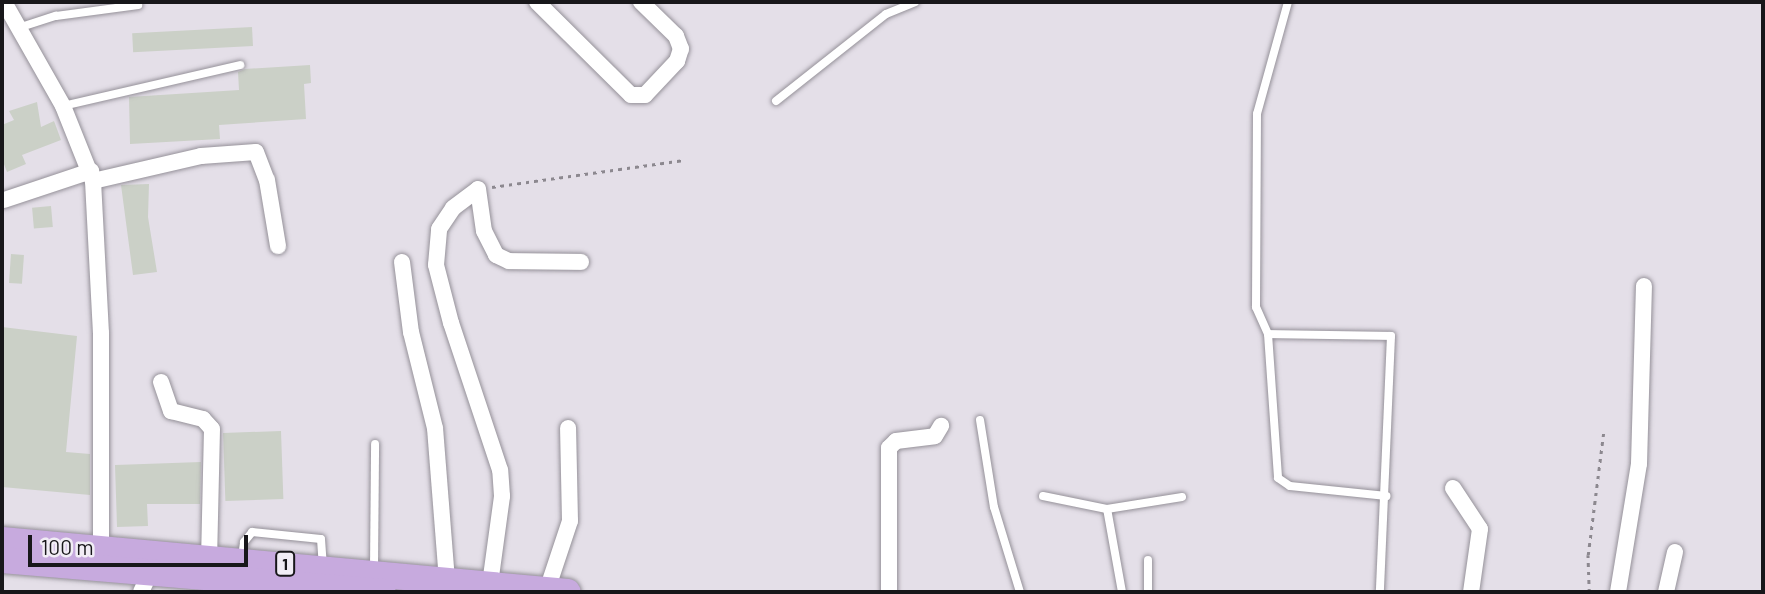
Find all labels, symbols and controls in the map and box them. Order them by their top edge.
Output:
scale bar [32,520,252,564]
text: 100 m [41,534,94,559]
road number: 1 [274,552,296,576]

